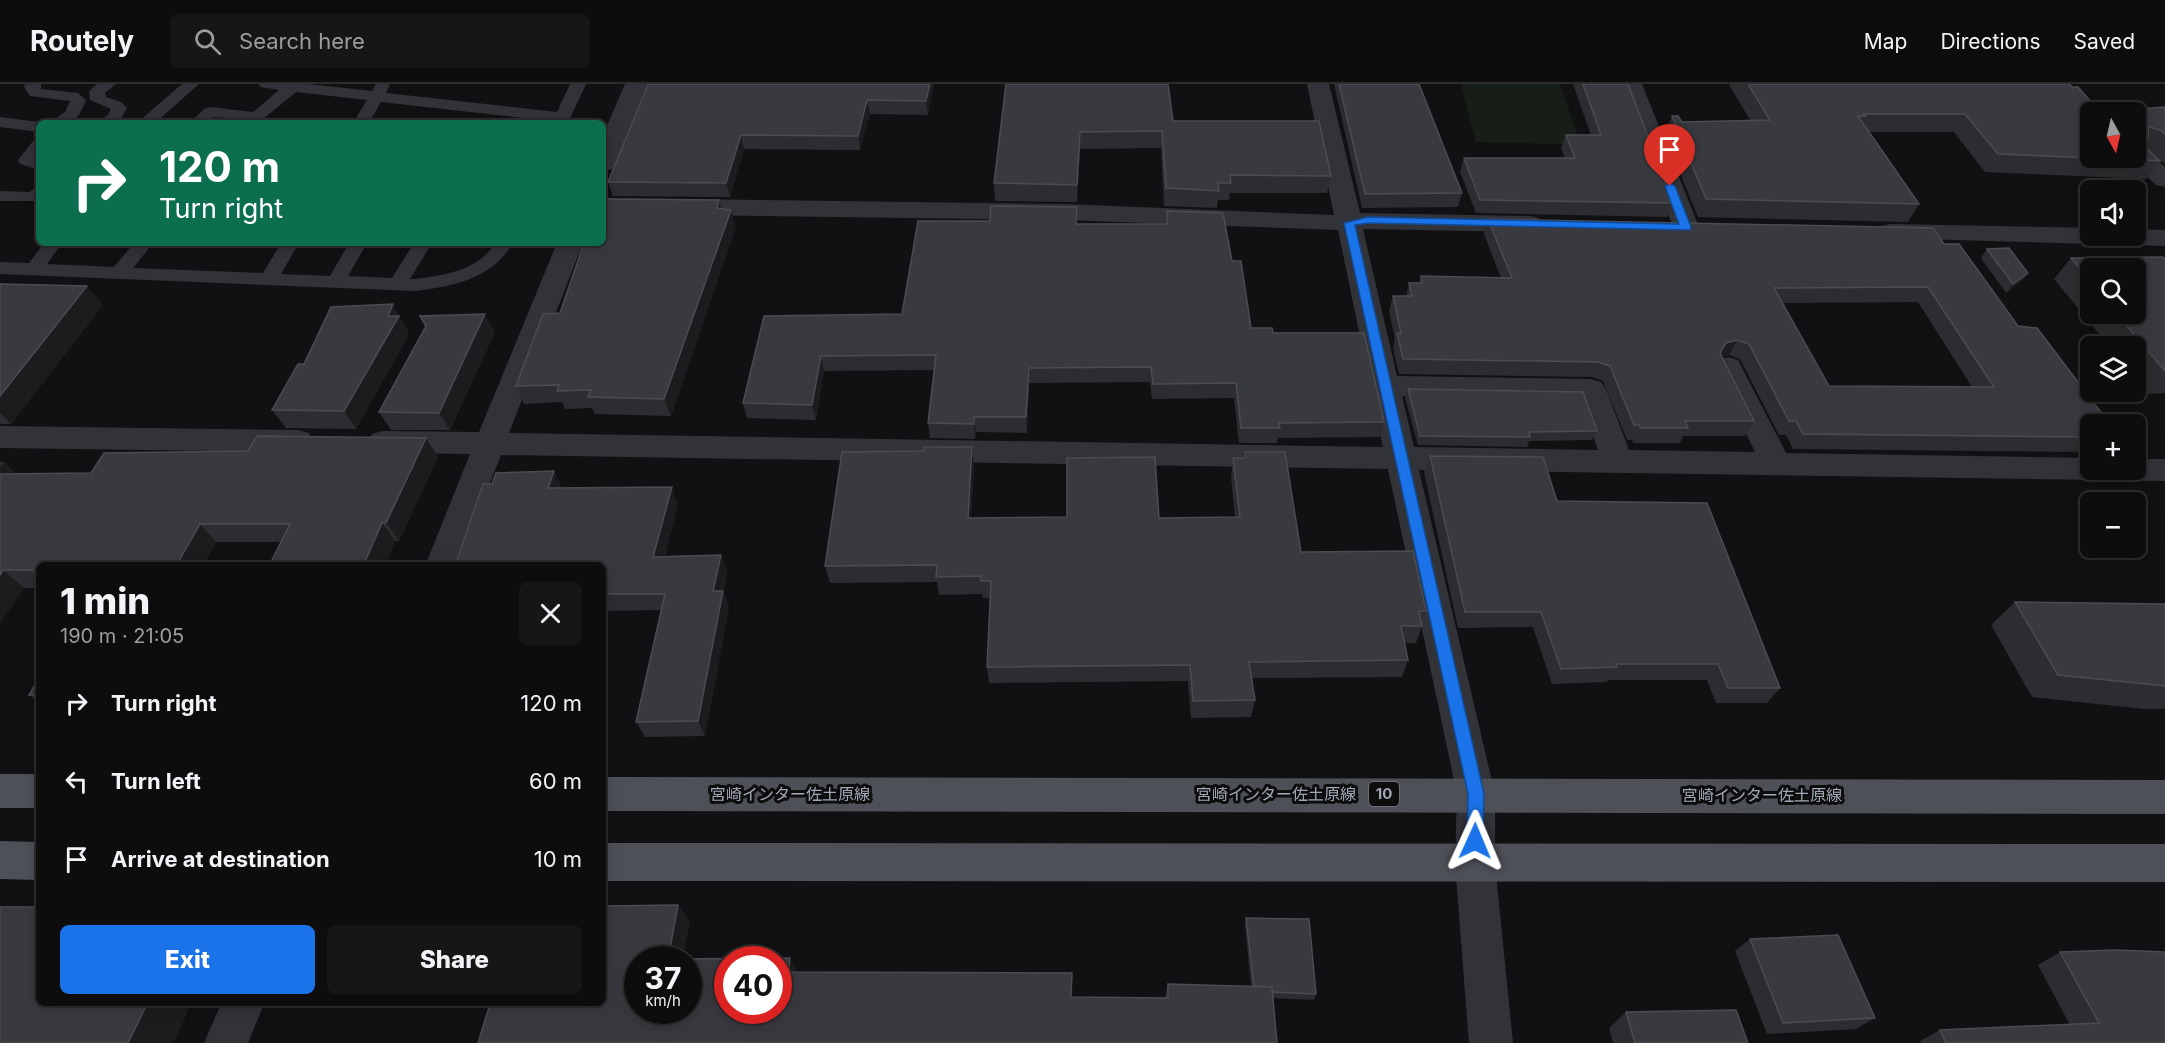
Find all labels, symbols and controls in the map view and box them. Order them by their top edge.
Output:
search box [170,14,590,68]
text: Routely [30,24,134,58]
icon: search [191,25,224,58]
text: Search here [239,28,365,54]
text: Map [1864,29,1907,54]
text: Directions [1940,29,2041,54]
text: Saved [2074,29,2135,54]
north arrow [2080,102,2146,168]
map controls [2080,102,2146,558]
pin [1644,124,1695,186]
icon: arrive [1653,133,1686,166]
text: 120 m [159,141,280,192]
icon: right [60,144,138,222]
button: sound [2080,180,2146,246]
text: Turn right [159,192,283,225]
button: search [2080,258,2146,324]
button: layers [2080,336,2146,402]
button: + [2080,414,2146,480]
button: − [2080,492,2146,558]
text: 1 min [60,579,150,623]
button: close [519,582,582,645]
text: 190 m · 21:05 [60,624,184,648]
icon: right [60,687,93,720]
text: Turn right [111,690,217,716]
text: 120 m [520,690,582,716]
icon: left [60,765,93,798]
text: Turn left [111,768,201,794]
text: 60 m [529,768,582,794]
road number: 10 [1369,782,1399,806]
street label: 宮崎インター佐土原線 [710,784,870,804]
street label: 宮崎インター佐土原線 [1196,784,1356,804]
street label: 宮崎インター佐土原線 [1682,785,1842,805]
position arrow [1443,809,1507,873]
icon: arrive [60,843,93,876]
text: Arrive at destination [111,846,330,872]
text: 10 m [534,846,582,872]
button: Exit [60,925,315,994]
button: Share [327,925,582,994]
speed limit sign: 40 [714,946,792,1024]
text: 37 [645,960,681,996]
text: km/h [645,991,681,1010]

